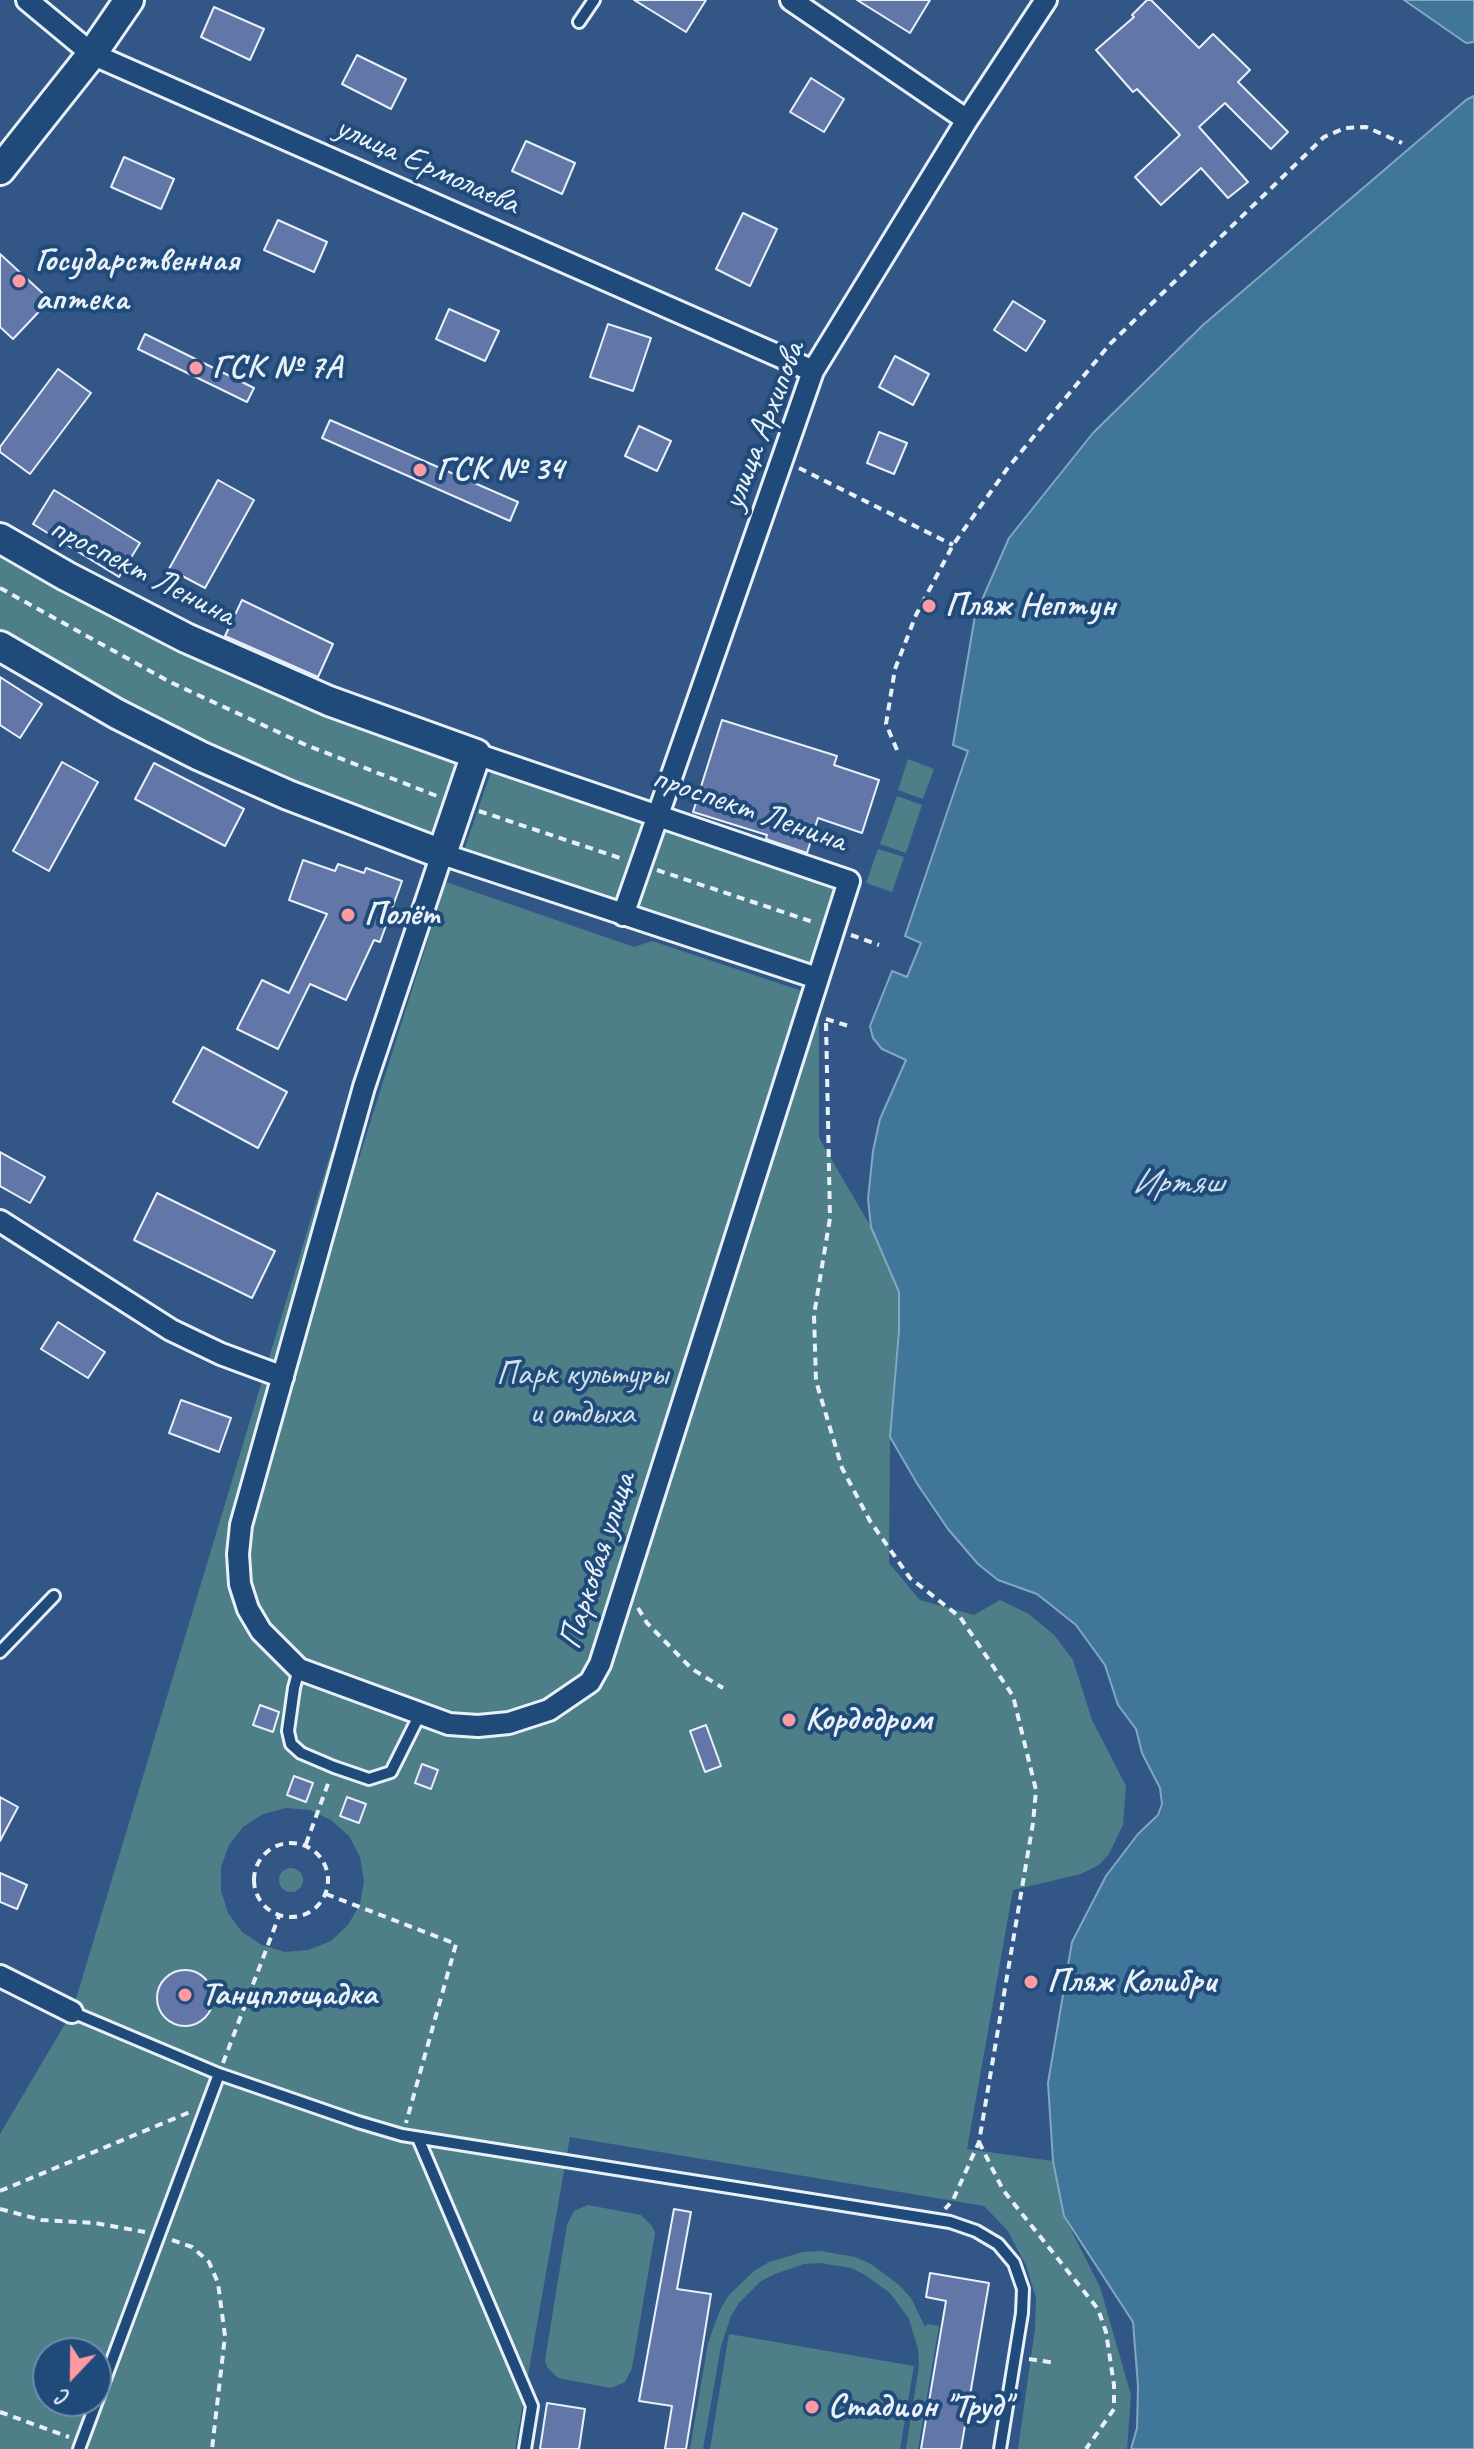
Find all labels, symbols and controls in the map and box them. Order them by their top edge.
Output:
street label: улица Ермолаева [329,107,525,225]
place label: Государственная аптека [35,241,239,320]
marker: Государственная аптека [10,272,28,290]
street label: улица Архипова [713,336,815,516]
place label: ГСК № 7А [212,348,342,388]
marker: ГСК № 7А [187,359,205,377]
place label: ГСК № 34 [436,450,564,490]
marker: ГСК № 34 [411,461,429,479]
street label: проспект Ленина [43,508,241,636]
place label: Пляж Нептун [945,586,1116,626]
marker: Пляж Нептун [920,597,938,615]
street label: проспект Ленина [647,758,851,862]
place label: Полёт [364,895,438,935]
marker: Полёт [339,906,357,924]
water label: Иртяш [1131,1162,1223,1206]
park label: Парк культуры и отдыха [496,1355,668,1434]
street label: Парковая улица [550,1468,646,1654]
place label: Кордодром [805,1700,932,1740]
marker: Кордодром [780,1711,798,1729]
place label: Пляж Колибри [1047,1962,1216,2002]
marker: Пляж Колибри [1022,1973,1040,1991]
place label: Танцплощадка [201,1975,376,2015]
marker: Танцплощадка [176,1986,194,2004]
north arrow [32,2337,112,2417]
text: С [54,2382,74,2412]
place label: Стадион "Труд" [828,2387,1011,2427]
marker: Стадион "Труд" [803,2398,821,2416]

